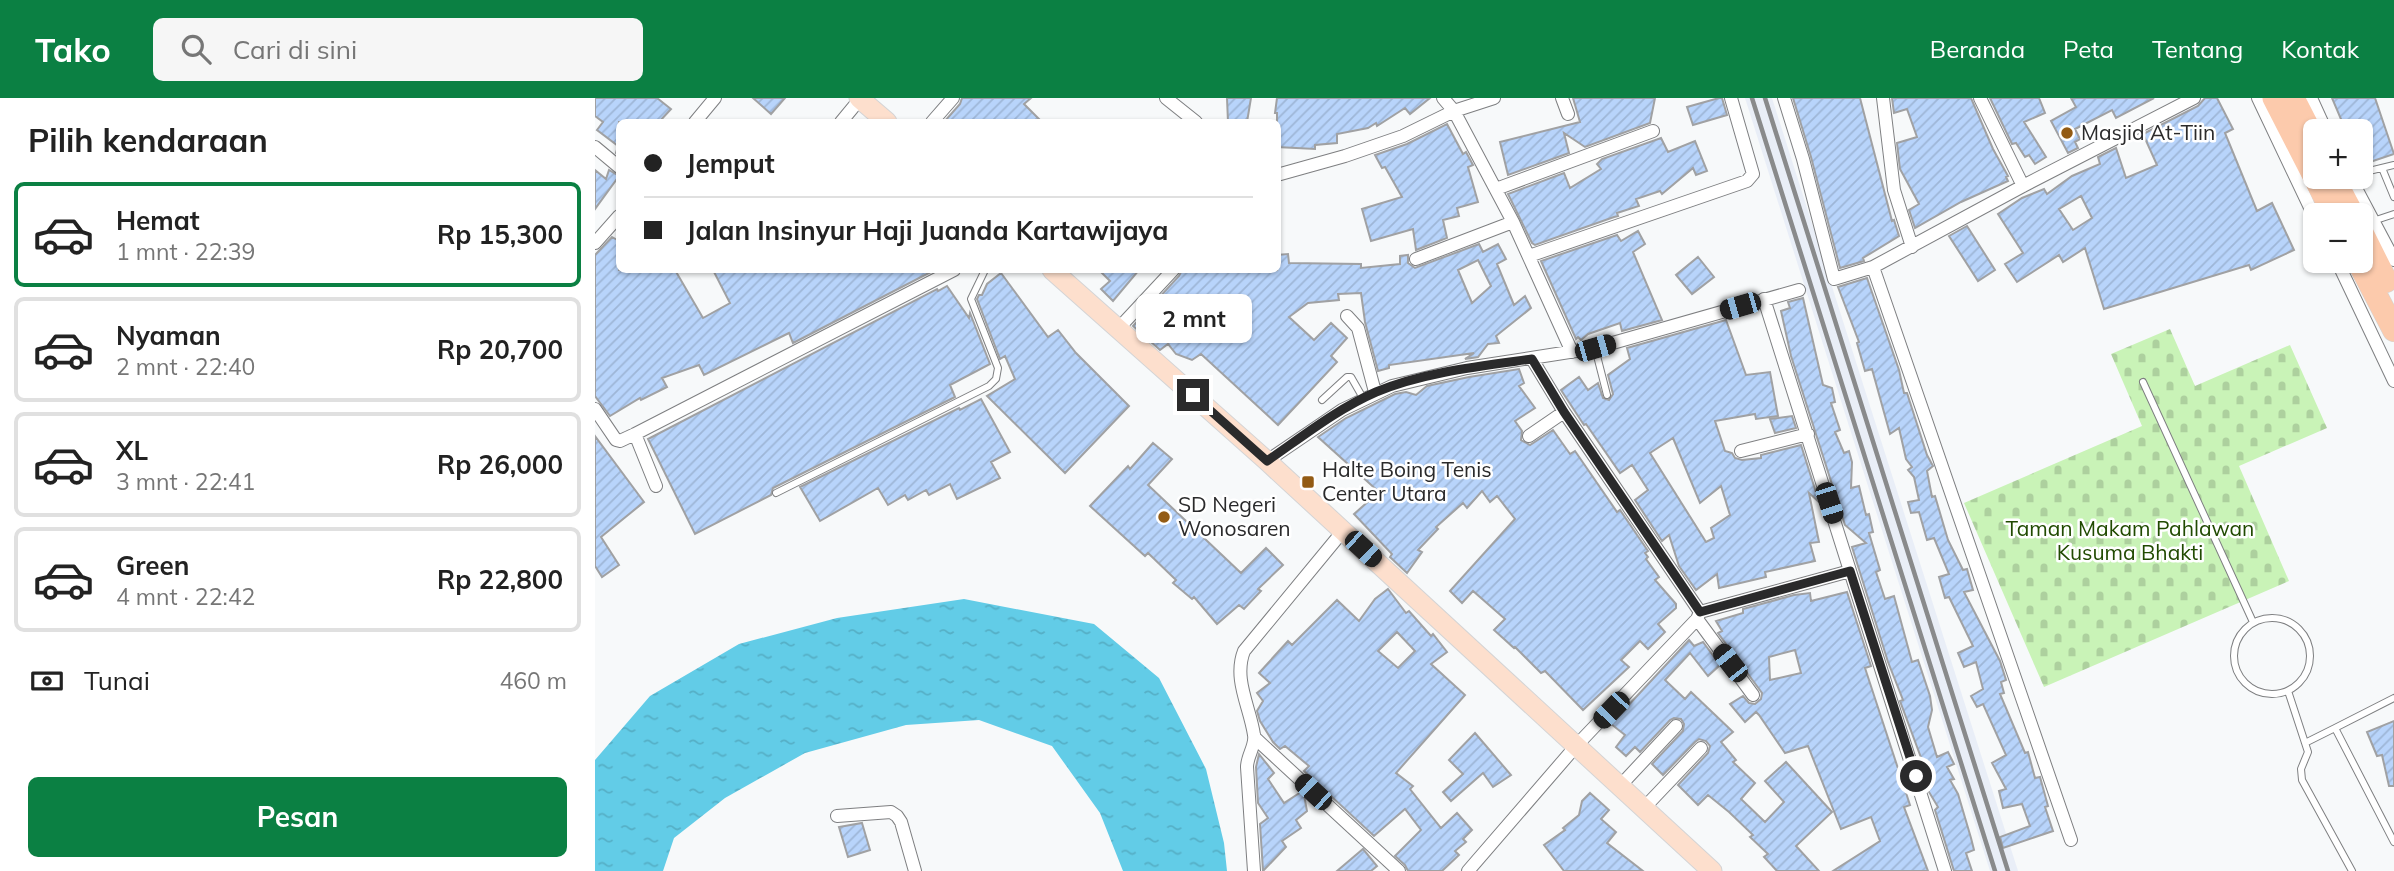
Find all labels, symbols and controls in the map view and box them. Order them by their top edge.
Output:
search box [153,18,643,81]
text: Tako [35,29,111,70]
icon: search [177,30,215,68]
text: Cari di sini [233,33,357,66]
text: Beranda [1930,34,2025,64]
text: Peta [2063,34,2114,64]
text: Tentang [2152,34,2243,64]
text: Kontak [2281,34,2359,64]
place label: Masjid At-Tiin [2081,119,2215,145]
map controls [2303,119,2373,273]
button: + [2303,119,2373,189]
text: Pilih kendaraan [28,120,268,160]
marker: Masjid At-Tiin [2059,125,2075,141]
text: Jemput [686,147,775,180]
icon: car [32,203,95,266]
button: − [2303,203,2373,273]
text: Hemat [116,204,200,237]
text: Jalan Insinyur Haji Juanda Kartawijaya [686,214,1168,247]
text: Rp 15,300 [437,218,563,251]
text: 1 mnt · 22:39 [116,237,255,266]
car [1717,290,1764,322]
callout: 2 mnt [1135,294,1251,342]
text: 2 mnt [1162,304,1226,333]
icon: car [32,318,95,381]
text: Nyaman [116,319,221,352]
car [1572,332,1619,364]
text: Rp 20,700 [437,333,563,366]
text: 2 mnt · 22:40 [116,352,255,381]
route end [1177,379,1209,411]
icon: car [32,433,95,496]
text: XL [116,434,148,467]
text: Rp 26,000 [437,448,563,481]
place label: Halte Boing Tenis Center Utara [1322,456,1492,506]
text: 3 mnt · 22:41 [116,467,255,496]
marker: Halte Boing Tenis Center Utara [1300,474,1316,490]
car [1813,480,1846,526]
place label: SD Negeri Wonosaren [1178,491,1291,541]
marker: SD Negeri Wonosaren [1156,509,1172,525]
park label: Taman Makam Pahlawan Kusuma Bhakti [2006,515,2254,565]
car [1341,527,1386,571]
icon: car [32,548,95,611]
text: Green [116,549,189,582]
text: Rp 22,800 [437,563,563,596]
text: 4 mnt · 22:42 [116,582,255,611]
car [1709,640,1752,686]
icon: cash [28,662,66,700]
text: Tunai [84,664,150,697]
text: 460 m [499,666,567,695]
car [1589,688,1634,732]
route start [1900,760,1932,792]
car [1291,770,1336,814]
button: Pesan [28,777,567,857]

